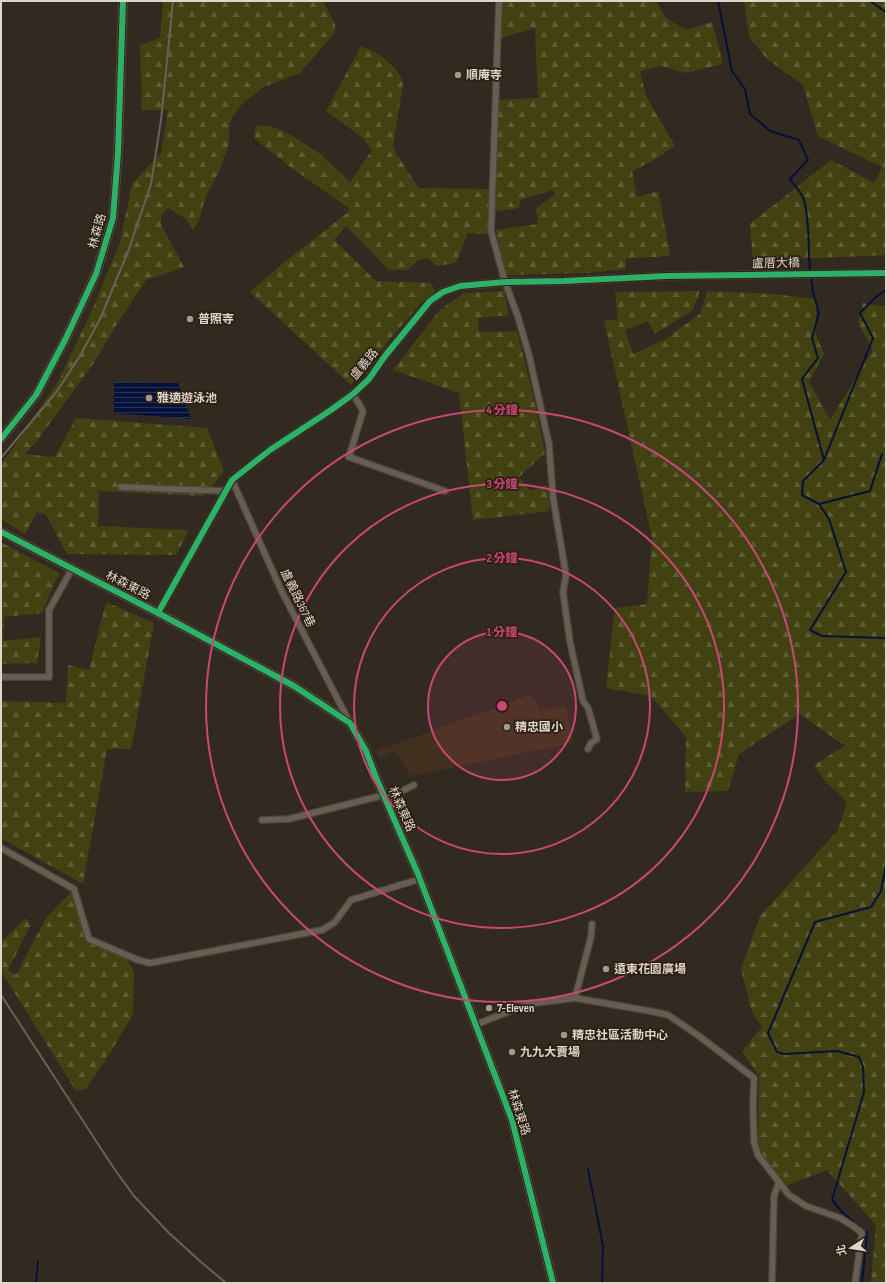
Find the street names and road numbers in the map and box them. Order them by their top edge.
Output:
street label: 林森路 [86,212,109,250]
street label: 盧厝大橋 [752,256,800,271]
street label: 盧義路 [347,346,382,383]
street label: 盧義路367巷 [277,567,318,630]
street label: 林森東路 [103,568,153,603]
street label: 林森東路 [385,784,418,834]
street label: 林森東路 [504,1087,533,1137]

